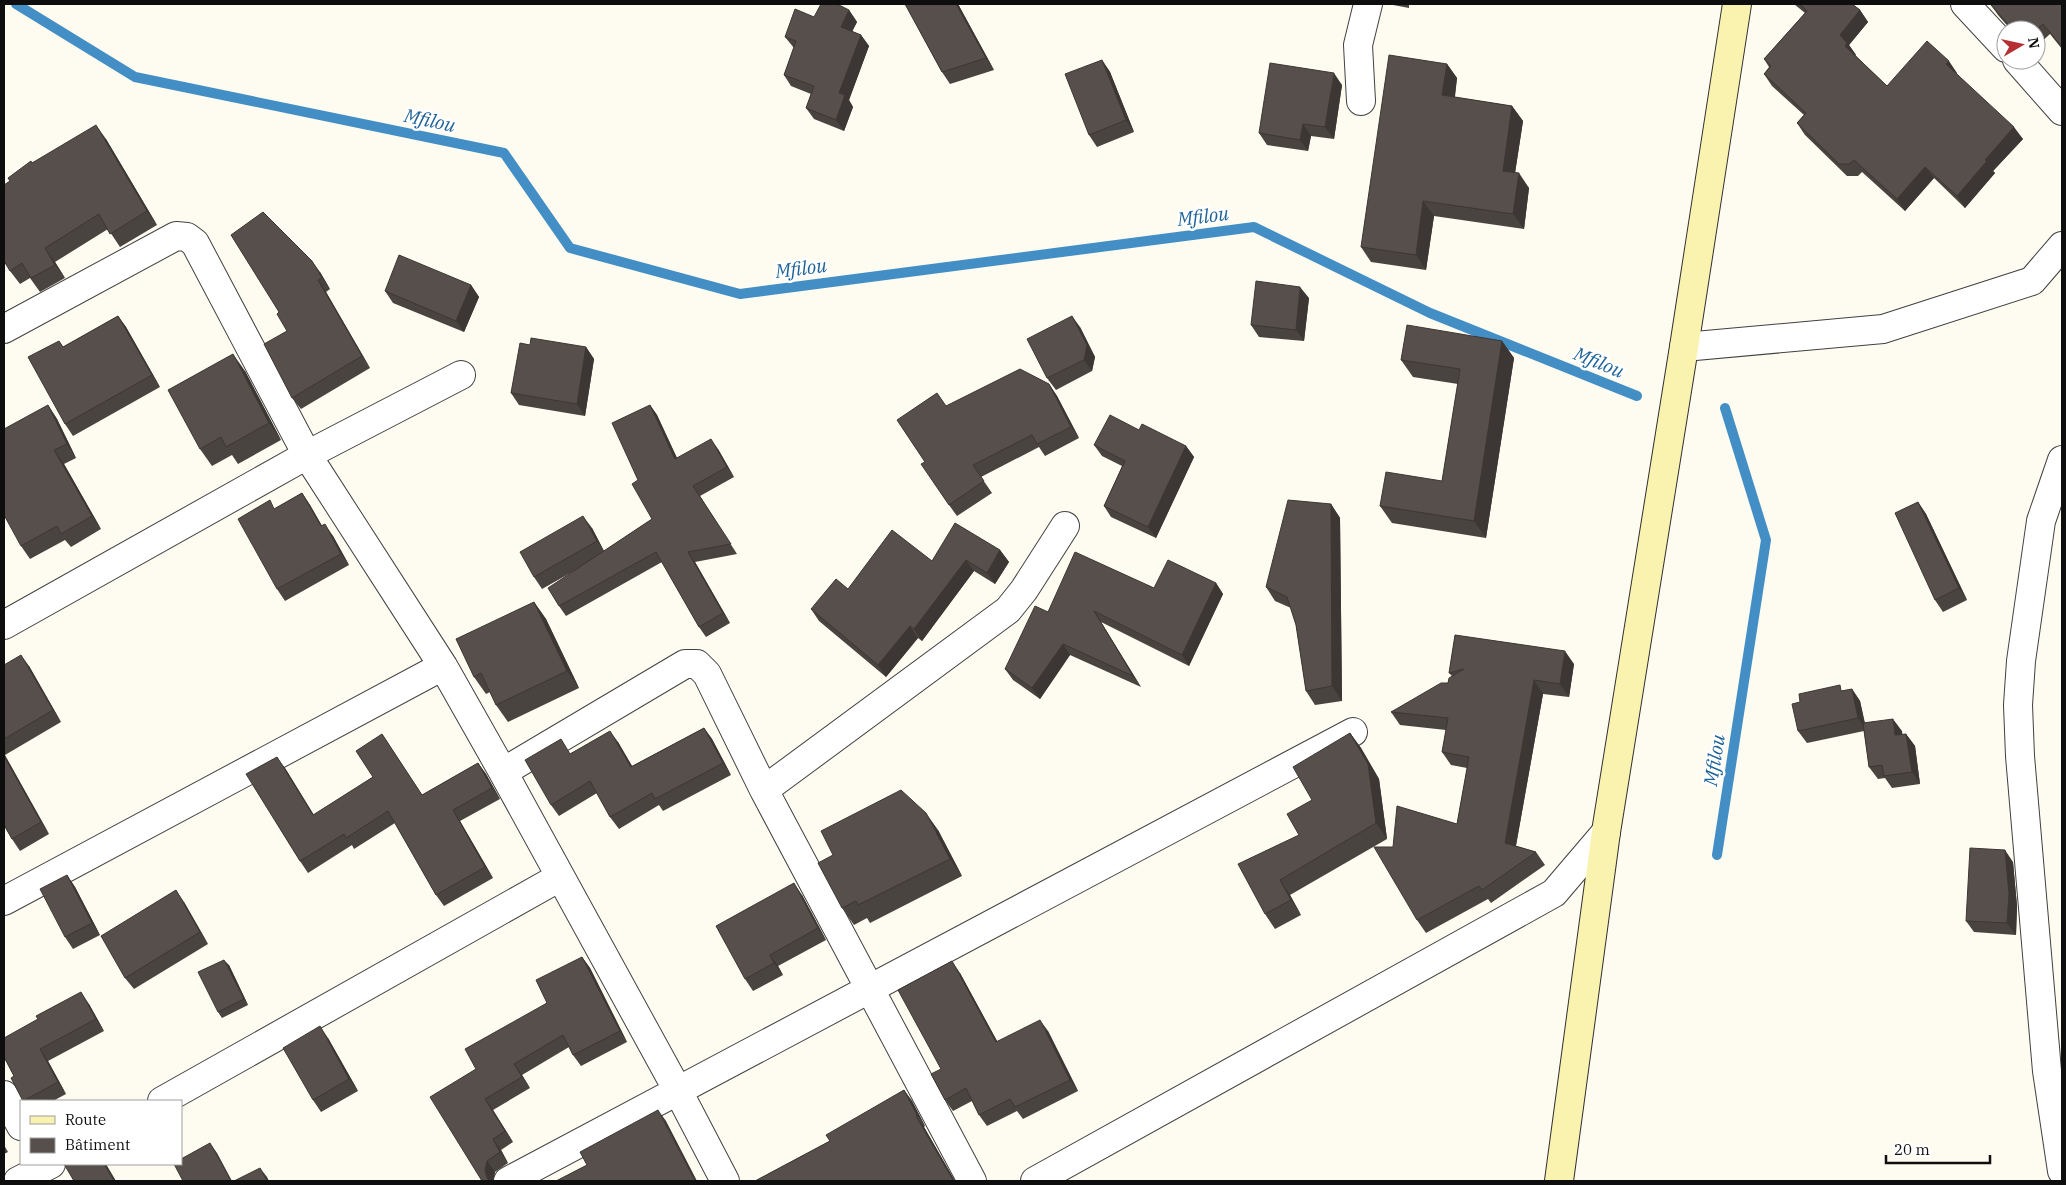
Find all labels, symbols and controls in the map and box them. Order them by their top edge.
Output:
north arrow [1996,20,2046,70]
text: N [2024,36,2044,50]
water label: Mfilou [401,103,458,137]
water label: Mfilou [1175,201,1230,231]
water label: Mfilou [773,253,828,283]
water label: Mfilou [1570,341,1628,383]
water label: Mfilou [1698,732,1730,788]
legend [20,1100,182,1165]
text: Route [65,1110,106,1129]
scale bar [1886,1132,1990,1164]
text: Bâtiment [65,1135,130,1154]
text: 20 m [1894,1140,1930,1159]

